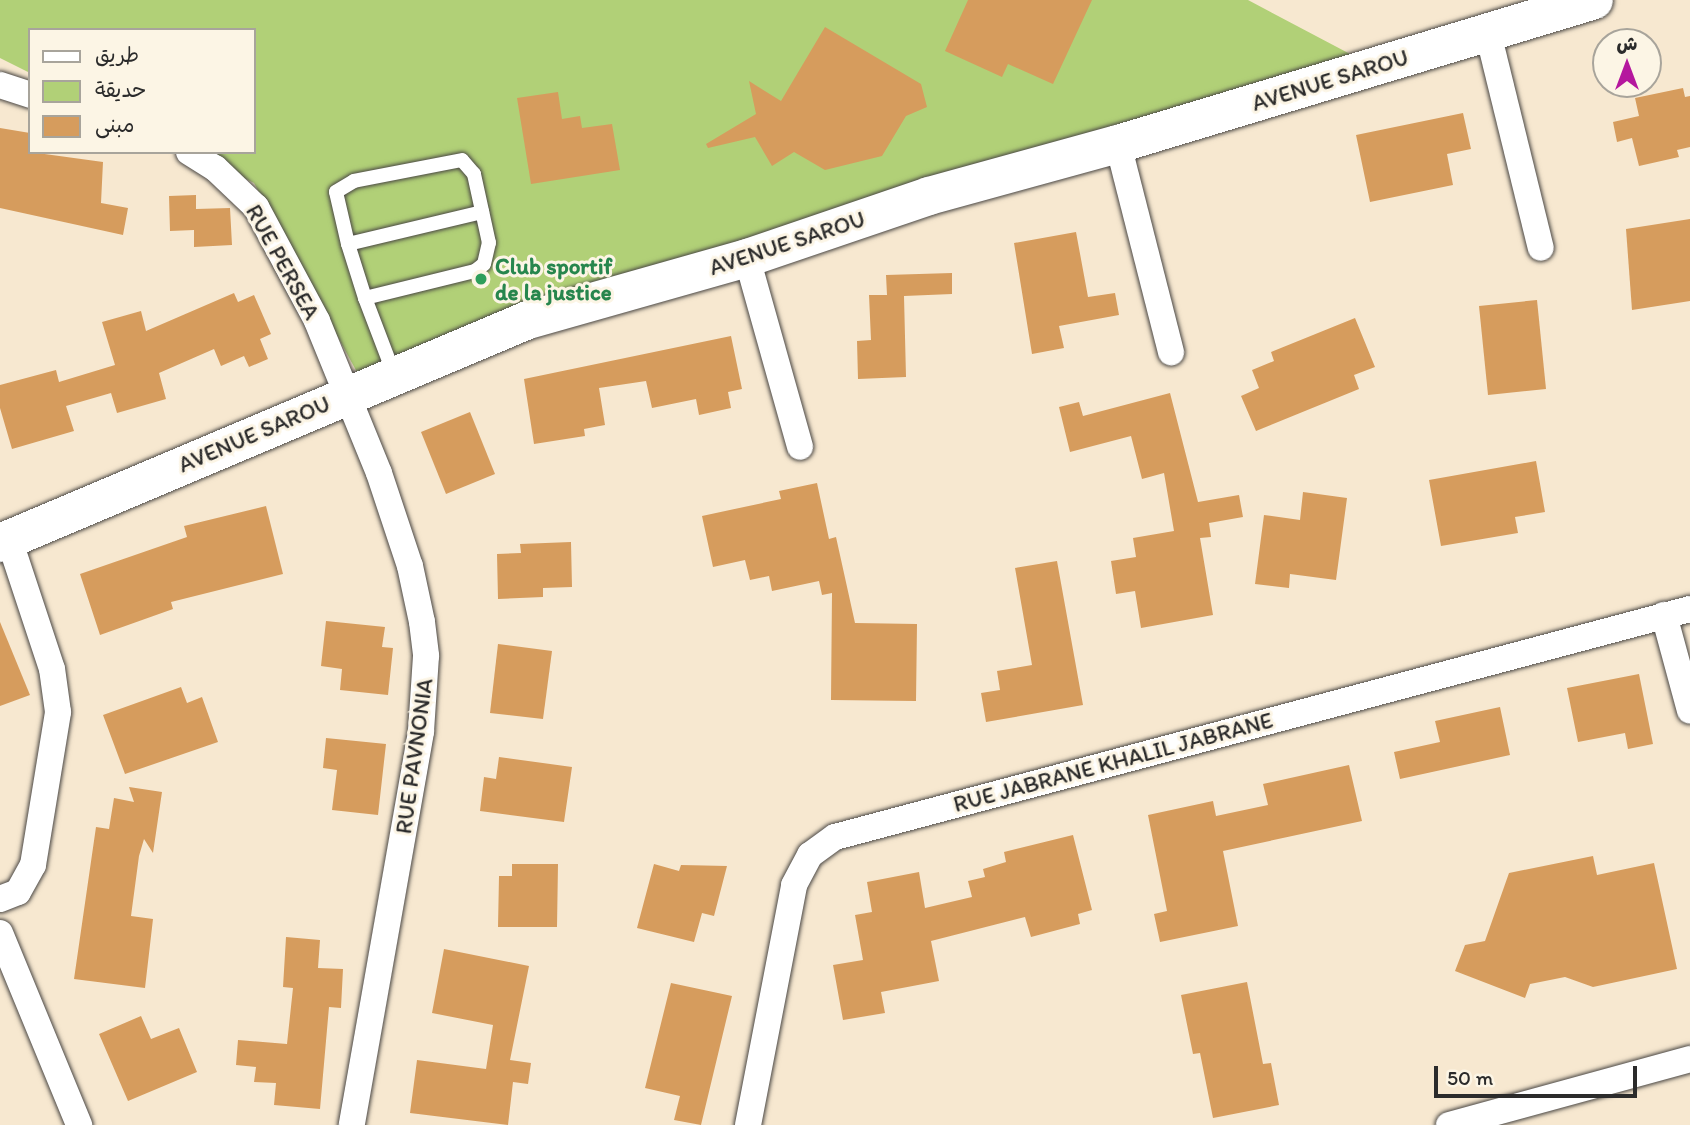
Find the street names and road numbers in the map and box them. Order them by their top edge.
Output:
street label: AVENUE SAROU [1248,43,1412,117]
street label: RUE PERSEA [240,199,326,325]
street label: AVENUE SAROU [705,205,869,281]
street label: AVENUE SAROU [174,390,334,478]
street label: RUE PAVNONIA [389,675,439,837]
street label: RUE JABRANE KHALIL JABRANE [952,706,1274,818]

